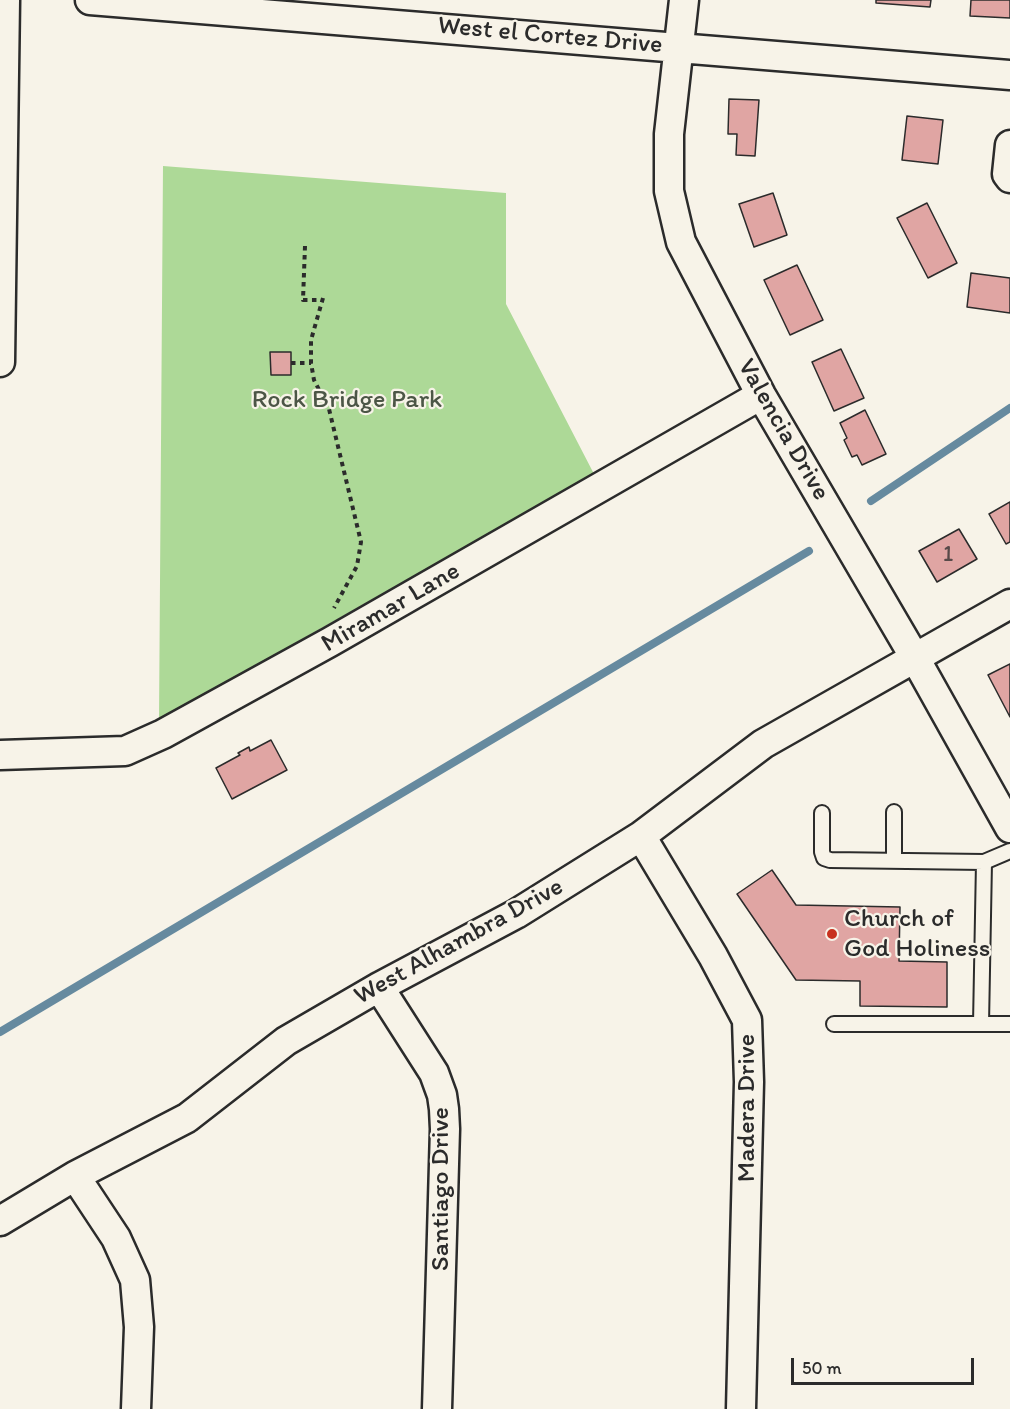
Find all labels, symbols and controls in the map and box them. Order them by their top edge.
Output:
street label: West el Cortez Drive [436,11,664,61]
street label: Valencia Drive [730,354,836,506]
park label: Rock Bridge Park [252,384,442,416]
house number: 1 [943,542,953,568]
street label: Miramar Lane [316,556,466,660]
street label: West Alhambra Drive [349,872,569,1012]
place label: Church of God Holiness [844,903,990,964]
marker: Church of God Holiness [825,927,839,941]
street label: Madera Drive [731,1034,763,1182]
street label: Santiago Drive [425,1107,457,1271]
scale bar [794,1346,977,1384]
text: 50 m [802,1357,842,1379]

